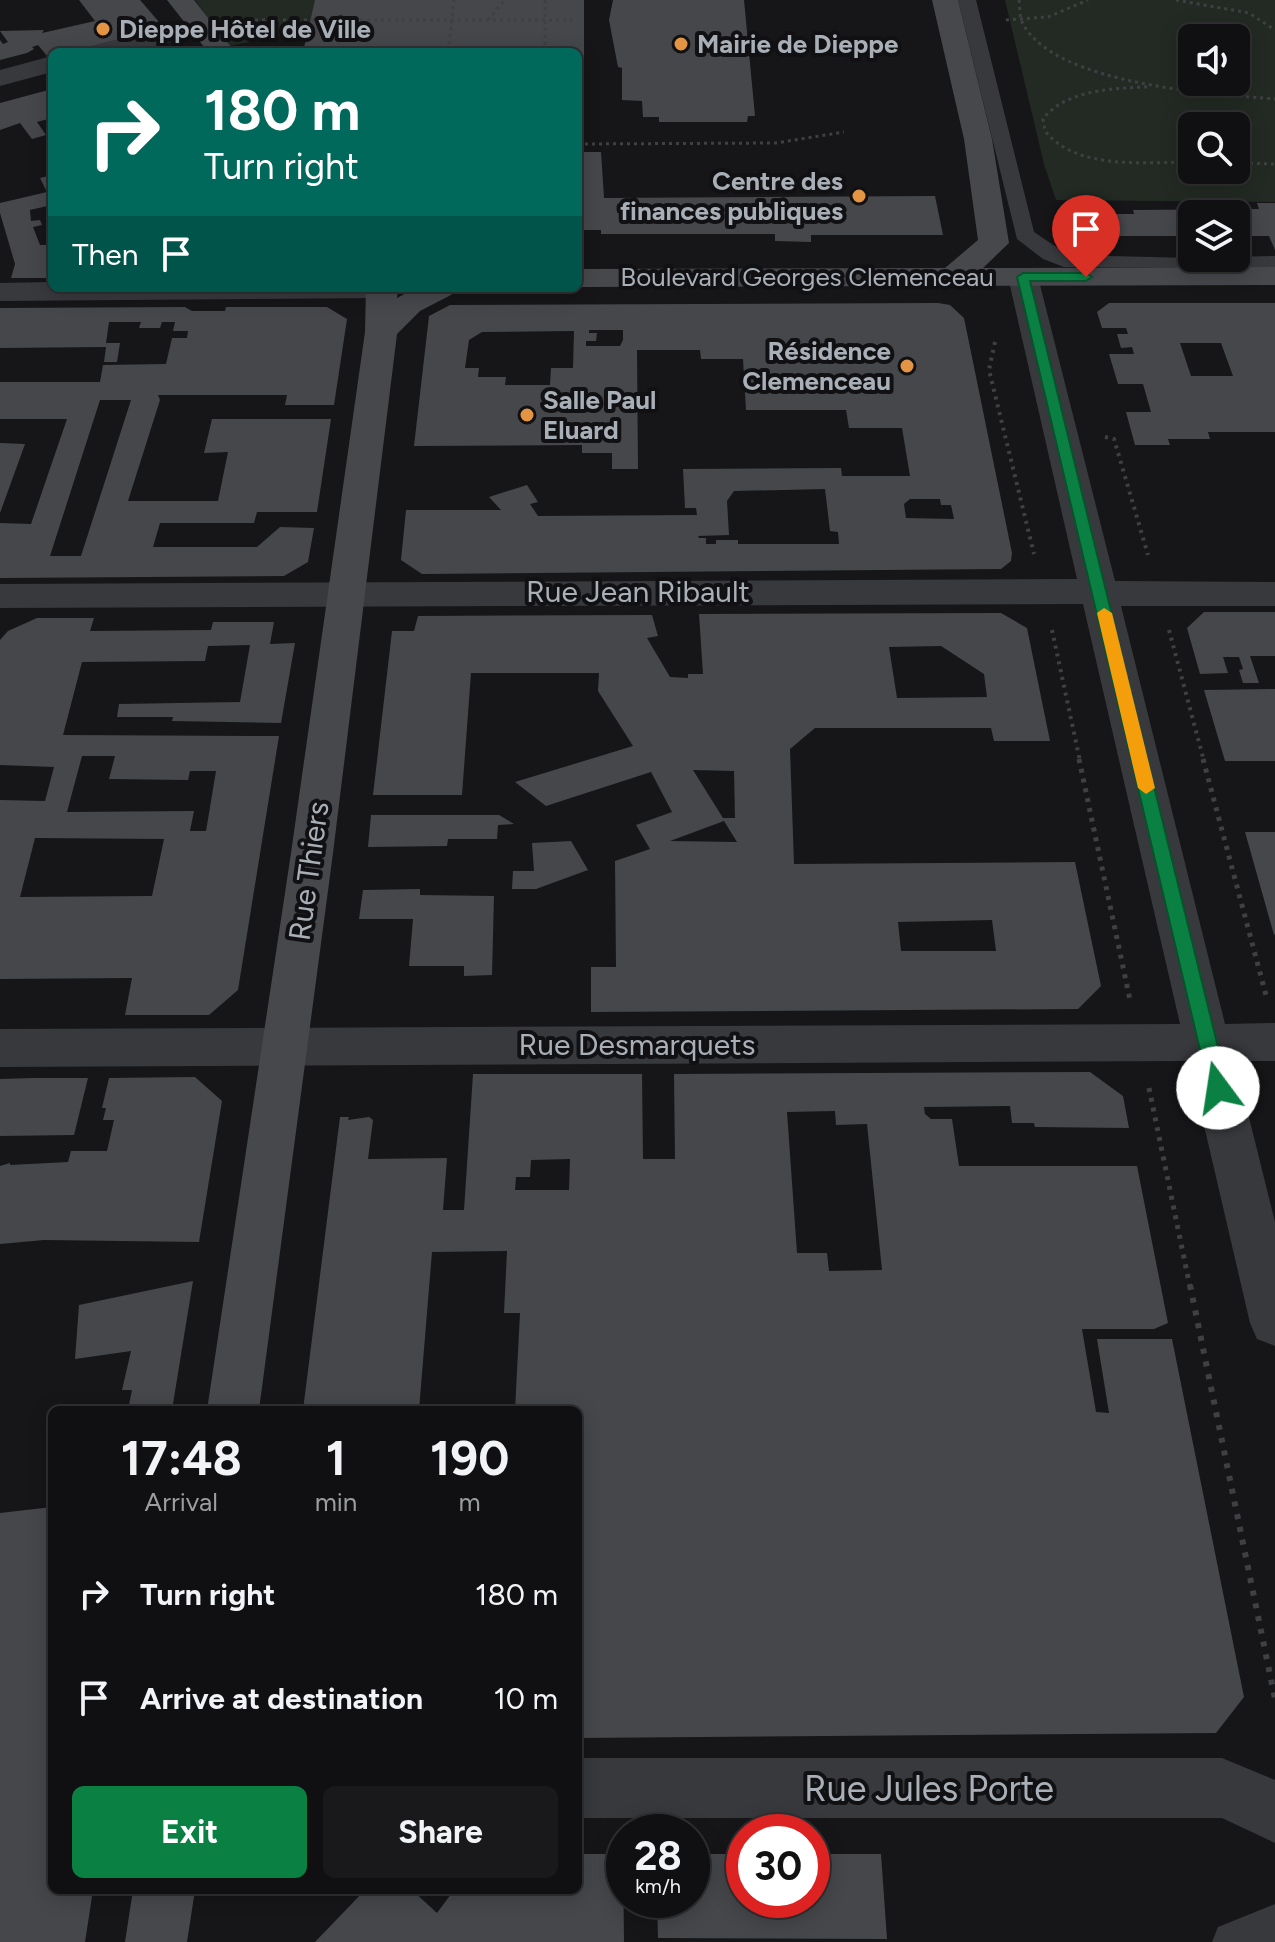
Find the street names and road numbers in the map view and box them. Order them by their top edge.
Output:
street label: Boulevard Georges Clemenceau [620,261,994,293]
street label: Rue Jean Ribault [526,573,750,610]
street label: Rue Thiers [280,799,337,943]
street label: Rue Desmarquets [518,1026,756,1063]
street label: Rue Jules Porte [804,1767,1054,1810]

